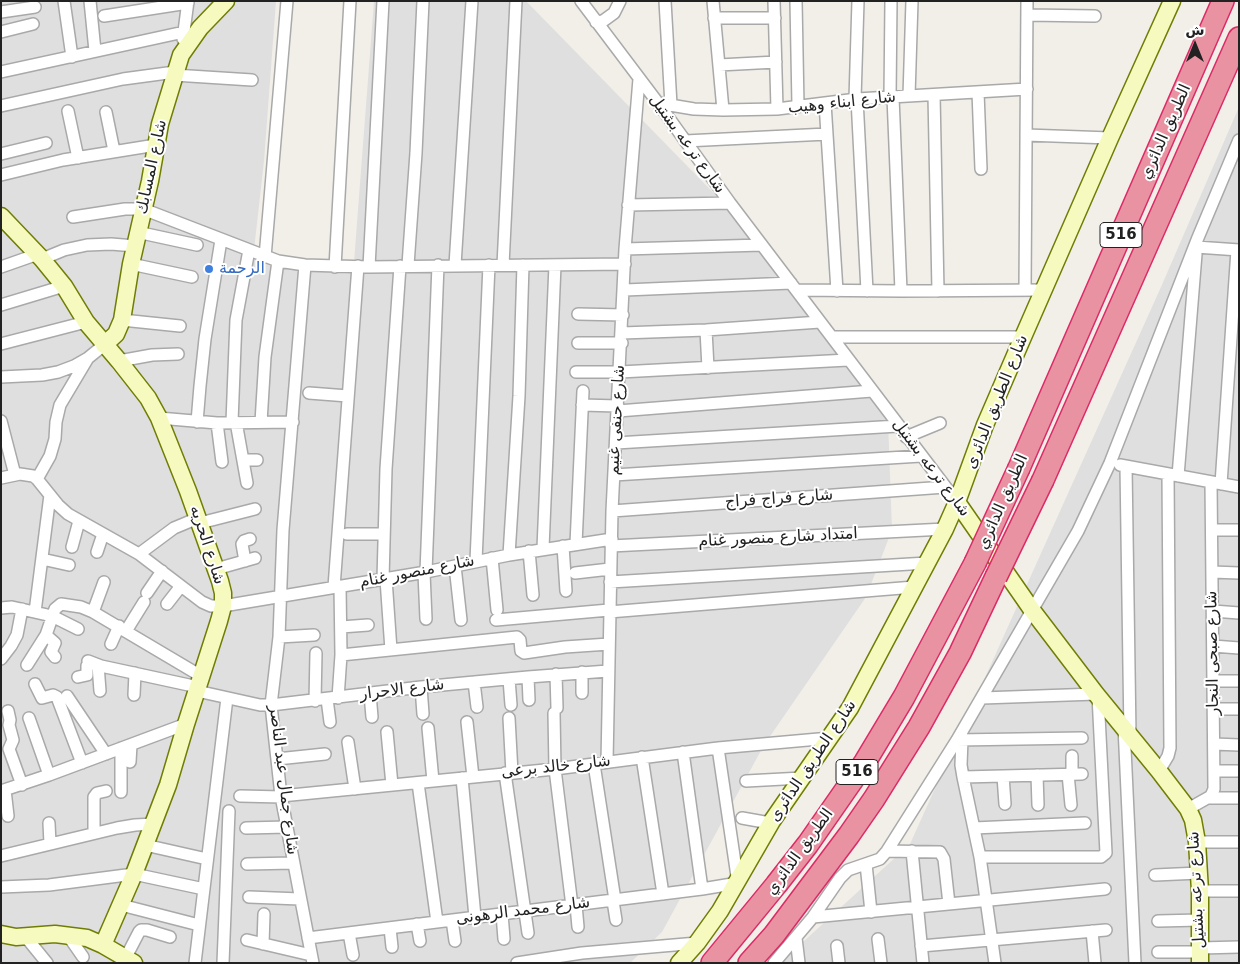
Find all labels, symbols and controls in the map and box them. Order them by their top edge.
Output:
north arrow [1170,20,1220,70]
text: ش [1185,22,1205,38]
street label: الطريق الدائري [1136,81,1196,183]
street label: شارع ابناء وهيب [787,88,897,118]
street label: شارع ترعه بشتيل [645,91,729,197]
street label: شارع المسابك [133,118,171,216]
road number: 516 [1100,222,1142,248]
place label: الرحمة [219,259,265,279]
marker: الرحمة [203,263,215,275]
street label: شارع الطريق الدائرى [961,332,1033,472]
street label: شارع حنفى غنيم [605,364,629,476]
street label: شارع ترعه بشتيل [888,415,974,521]
street label: الطريق الدائري [973,451,1033,553]
street label: شارع فراج فراج [724,486,834,512]
street label: شارع الحريه [185,503,229,587]
street label: امتداد شارع منصور غنام [698,524,858,552]
street label: شارع منصور غنام [358,551,476,593]
street label: شارع صبحى النجار [1202,590,1224,716]
street label: شارع الاحرار [359,675,445,705]
street label: شارع الطريق الدائرى [765,696,861,826]
street label: شارع جمال عبد الناصر [264,704,302,856]
street label: شارع خالد برعى [500,752,612,782]
road number: 516 [836,760,878,784]
street label: الطريق الدائري [762,805,838,899]
street label: شارع ترعه بشتيل [1184,831,1210,949]
street label: شارع محمد الرهونى [455,893,591,929]

